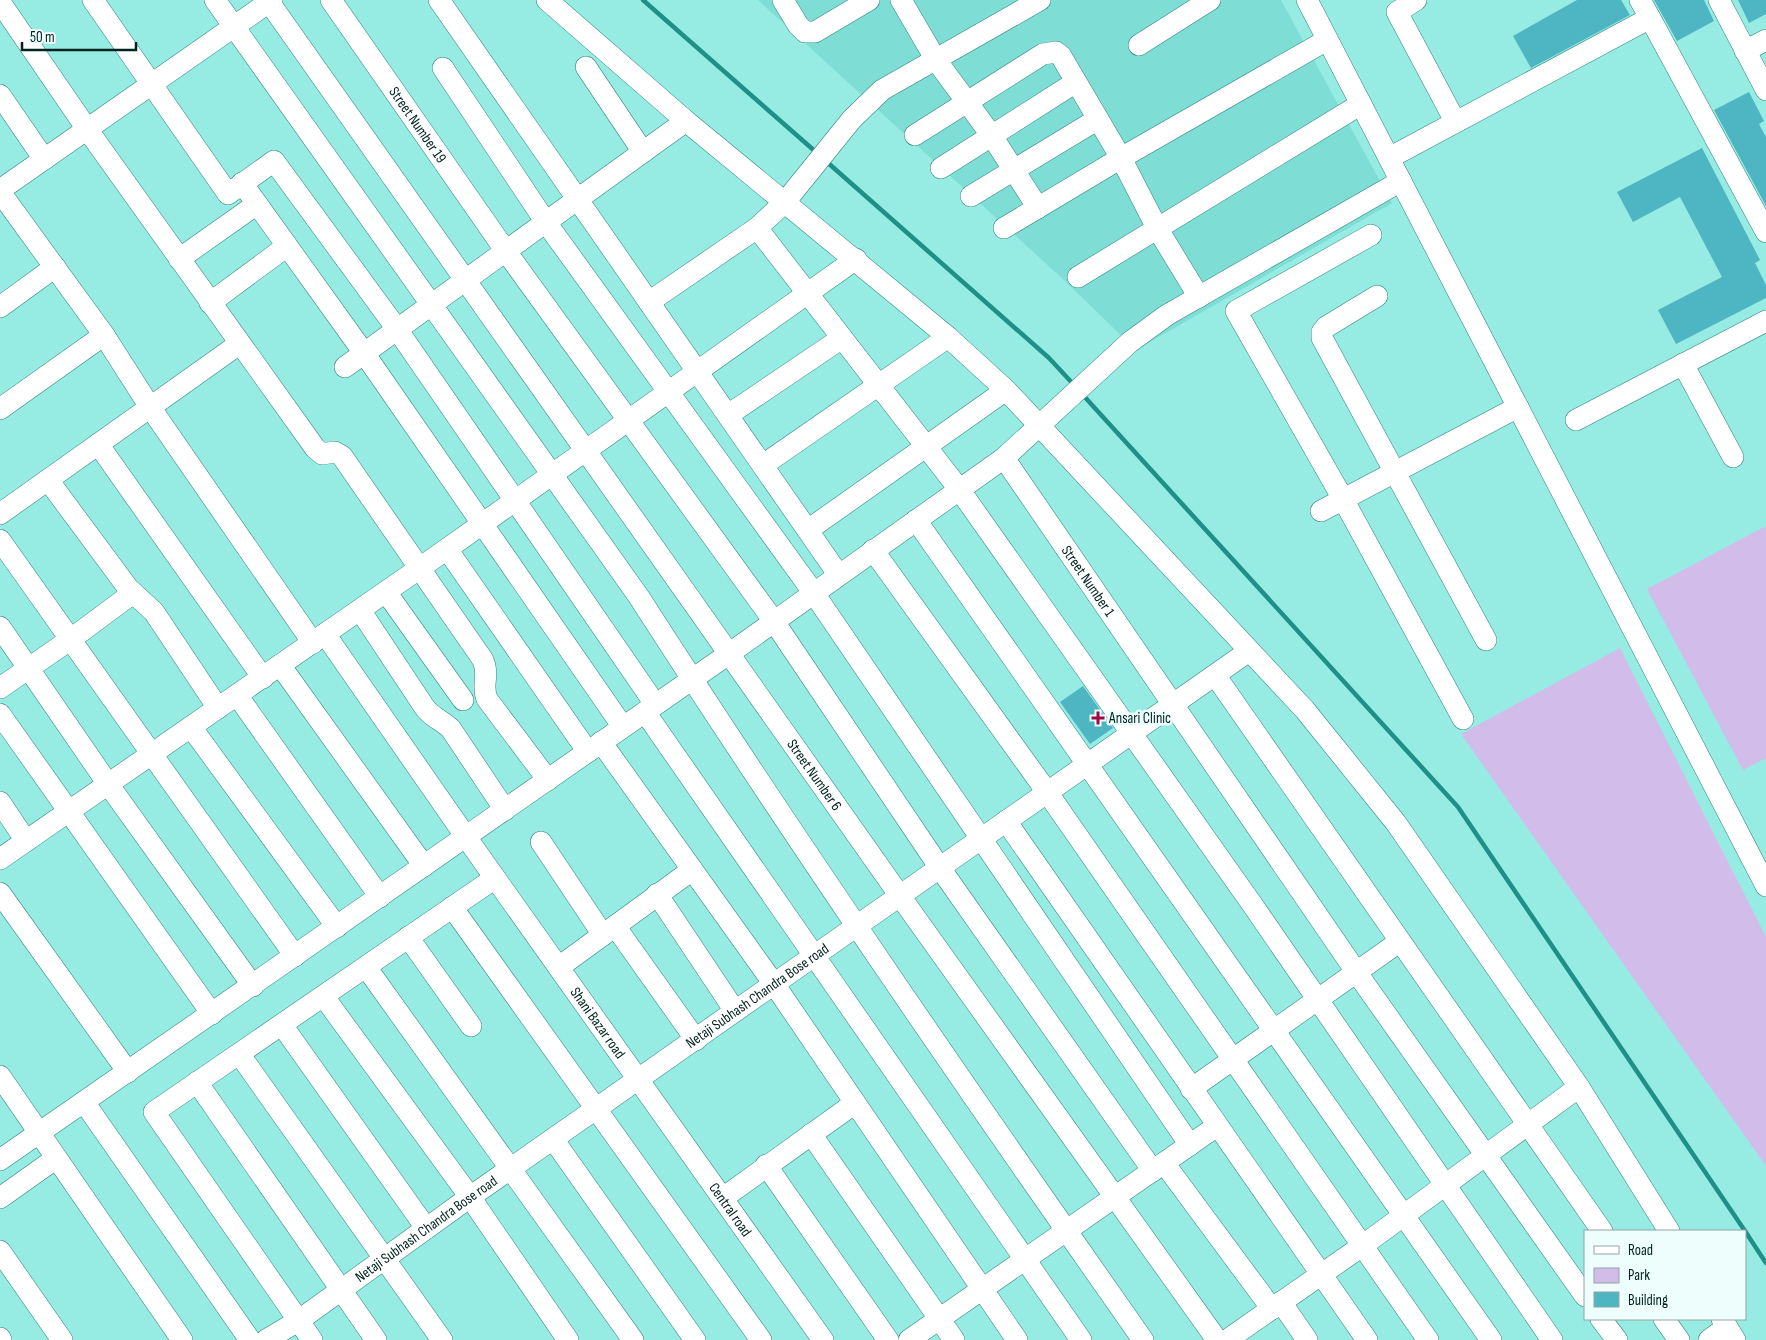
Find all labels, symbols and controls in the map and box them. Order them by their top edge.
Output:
scale bar [22,20,136,52]
text: 50 m [30,28,55,47]
street label: Street Number 19 [384,83,451,167]
street label: Street Number 1 [1057,542,1119,621]
place label: Ansari Clinic [1108,709,1171,728]
marker: Ansari Clinic [1091,711,1105,725]
street label: Street Number 6 [782,736,846,815]
street label: Netaji Subhash Chandra Bose road [682,939,833,1053]
street label: Shani Bazar road [566,984,629,1062]
street label: Netaji Subhash Chandra Bose road [352,1172,501,1287]
street label: Central road [704,1179,756,1240]
legend [1584,1230,1746,1320]
text: Road [1628,1241,1653,1260]
text: Park [1628,1266,1650,1285]
text: Building [1628,1291,1668,1310]

